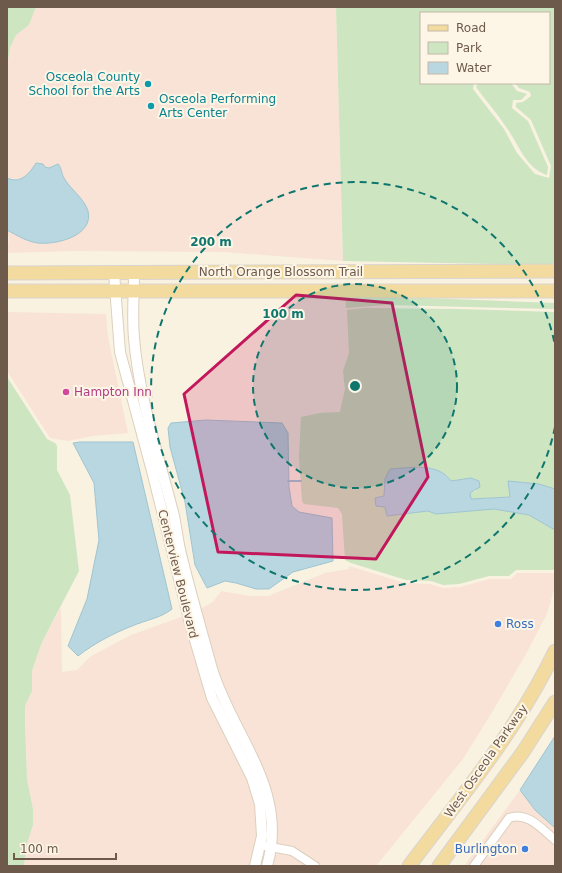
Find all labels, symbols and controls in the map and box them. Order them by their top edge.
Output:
legend [420,12,550,84]
text: Road [456,21,486,35]
text: Park [456,41,482,55]
text: Water [456,61,492,75]
place label: Osceola County School for the Arts [28,70,140,98]
marker: Osceola County School for the Arts [143,79,153,89]
place label: Osceola Performing Arts Center [159,92,276,120]
marker: Osceola Performing Arts Center [146,101,156,111]
text: 200 m [190,235,232,249]
street label: North Orange Blossom Trail [199,265,363,279]
text: 100 m [262,307,304,321]
centre of rings [348,379,362,393]
place label: Hampton Inn [74,385,152,399]
marker: Hampton Inn [61,387,71,397]
street label: Centerview Boulevard [155,508,201,640]
place label: Ross [506,617,534,631]
marker: Ross [493,619,503,629]
street label: West Osceola Parkway [442,702,530,820]
scale bar [14,835,116,861]
text: 100 m [20,842,58,856]
place label: Burlington [455,842,517,856]
marker: Burlington [520,844,530,854]

